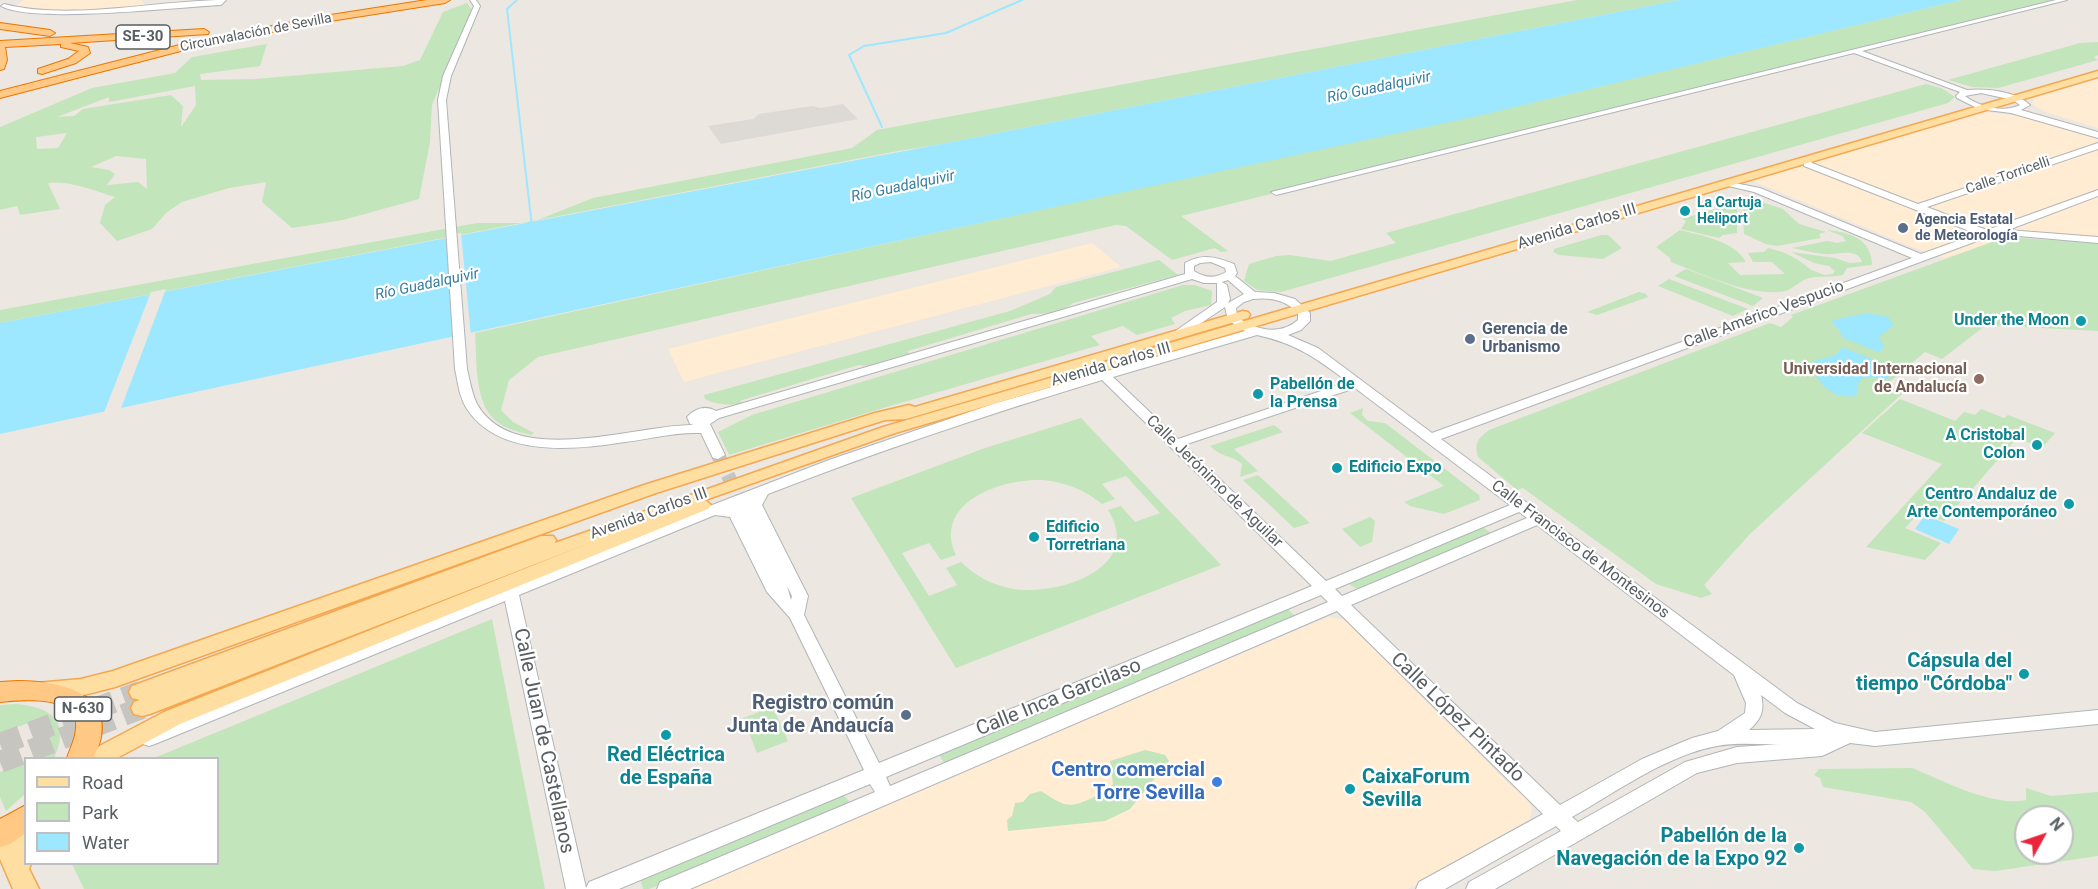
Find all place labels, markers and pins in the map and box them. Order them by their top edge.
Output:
place label: La Cartuja Heliport [1697,195,1761,228]
marker: La Cartuja Heliport [1678,204,1692,218]
place label: Agencia Estatal de Meteorología [1915,212,2018,244]
marker: Agencia Estatal de Meteorología [1896,221,1910,235]
place label: Under the Moon [1954,311,2069,331]
marker: Under the Moon [2074,314,2088,328]
place label: Gerencia de Urbanismo [1482,320,1568,358]
marker: Gerencia de Urbanismo [1463,332,1477,346]
place label: Universidad Internacional de Andalucía [1783,360,1967,398]
marker: Universidad Internacional de Andalucía [1972,372,1986,386]
place label: Pabellón de la Prensa [1270,375,1355,413]
marker: Pabellón de la Prensa [1251,387,1265,401]
place label: A Cristobal Colon [1945,426,2025,464]
marker: A Cristobal Colon [2030,438,2044,452]
place label: Edificio Expo [1349,458,1442,478]
marker: Edificio Expo [1330,461,1344,475]
place label: Centro Andaluz de Arte Contemporáneo [1907,485,2057,523]
marker: Centro Andaluz de Arte Contemporáneo [2062,497,2076,511]
place label: Edificio Torretriana [1046,518,1125,556]
marker: Edificio Torretriana [1027,530,1041,544]
place label: Cápsula del tiempo "Córdoba" [1856,650,2012,697]
marker: Cápsula del tiempo "Córdoba" [2017,667,2031,681]
place label: Registro común Junta de Andaucía [727,692,894,739]
marker: Registro común Junta de Andaucía [899,708,913,722]
marker: Red Eléctrica de España [659,728,673,742]
place label: Red Eléctrica de España [607,744,725,791]
place label: Centro comercial Torre Sevilla [1051,759,1205,806]
place label: CaixaForum Sevilla [1362,766,1470,813]
marker: Centro comercial Torre Sevilla [1210,775,1224,789]
marker: CaixaForum Sevilla [1343,782,1357,796]
place label: Pabellón de la Navegación de la Expo 92 [1556,825,1787,872]
marker: Pabellón de la Navegación de la Expo 92 [1792,841,1806,855]

